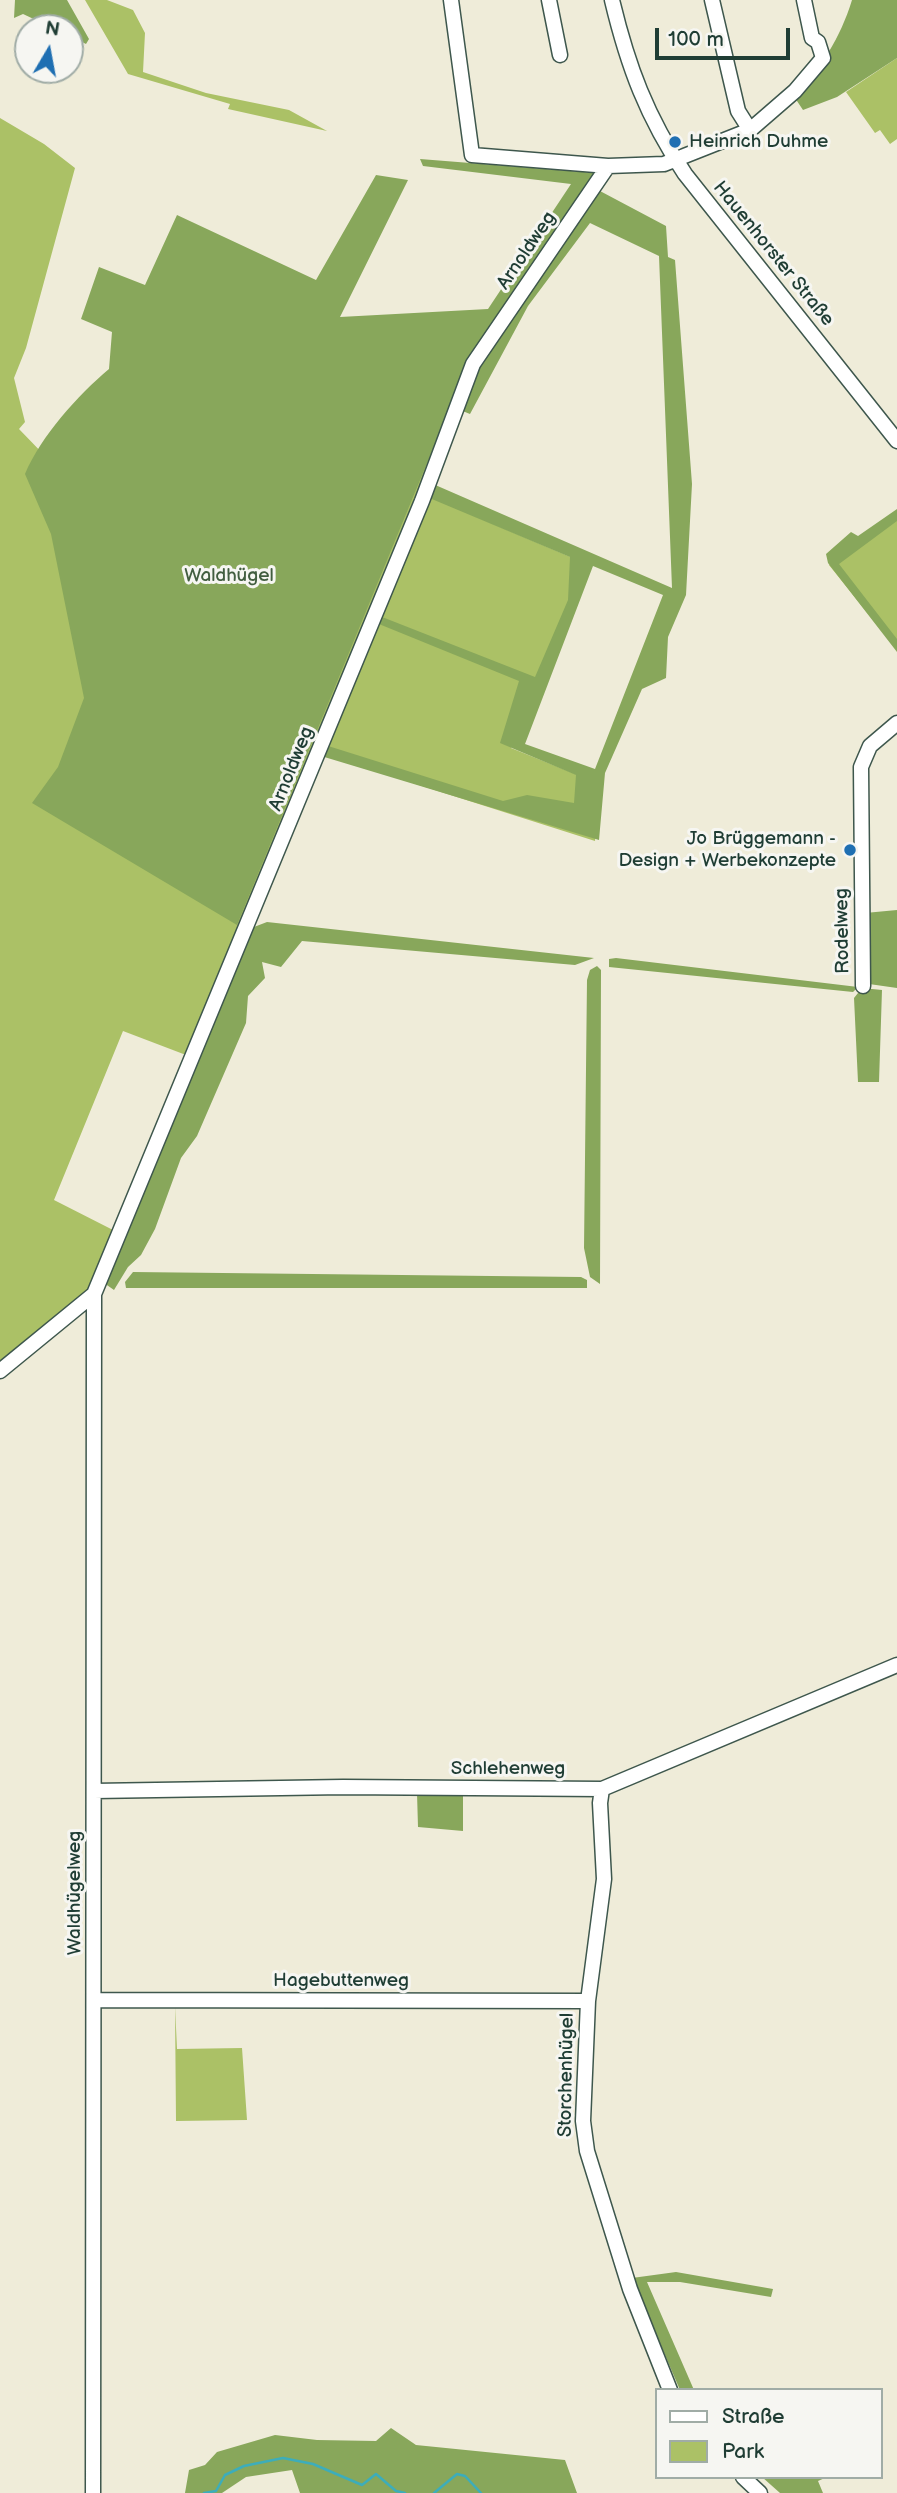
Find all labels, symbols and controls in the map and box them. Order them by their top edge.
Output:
north arrow [14,14,84,84]
scale bar [659,14,794,58]
text: N [43,17,61,42]
text: 100 m [668,27,724,52]
place label: Heinrich Duhme [689,131,828,153]
marker: Heinrich Duhme [667,134,683,150]
street label: Hauenhorster Straße [708,177,838,331]
street label: Arnoldweg [493,208,561,294]
park label: Waldhügel [184,565,274,587]
street label: Arnoldweg [265,723,319,815]
place label: Jo Brüggemann - Design + Werbekonzepte [619,828,836,872]
marker: Jo Brüggemann - Design + Werbekonzepte [842,842,858,858]
street label: Rodelweg [831,888,855,974]
street label: Schlehenweg [451,1758,565,1780]
street label: Waldhügelweg [64,1831,86,1955]
street label: Hagebuttenweg [273,1970,409,1992]
street label: Storchenhügel [555,2013,579,2137]
legend [656,2388,883,2479]
text: Straße [722,2404,784,2429]
text: Park [722,2439,764,2464]

